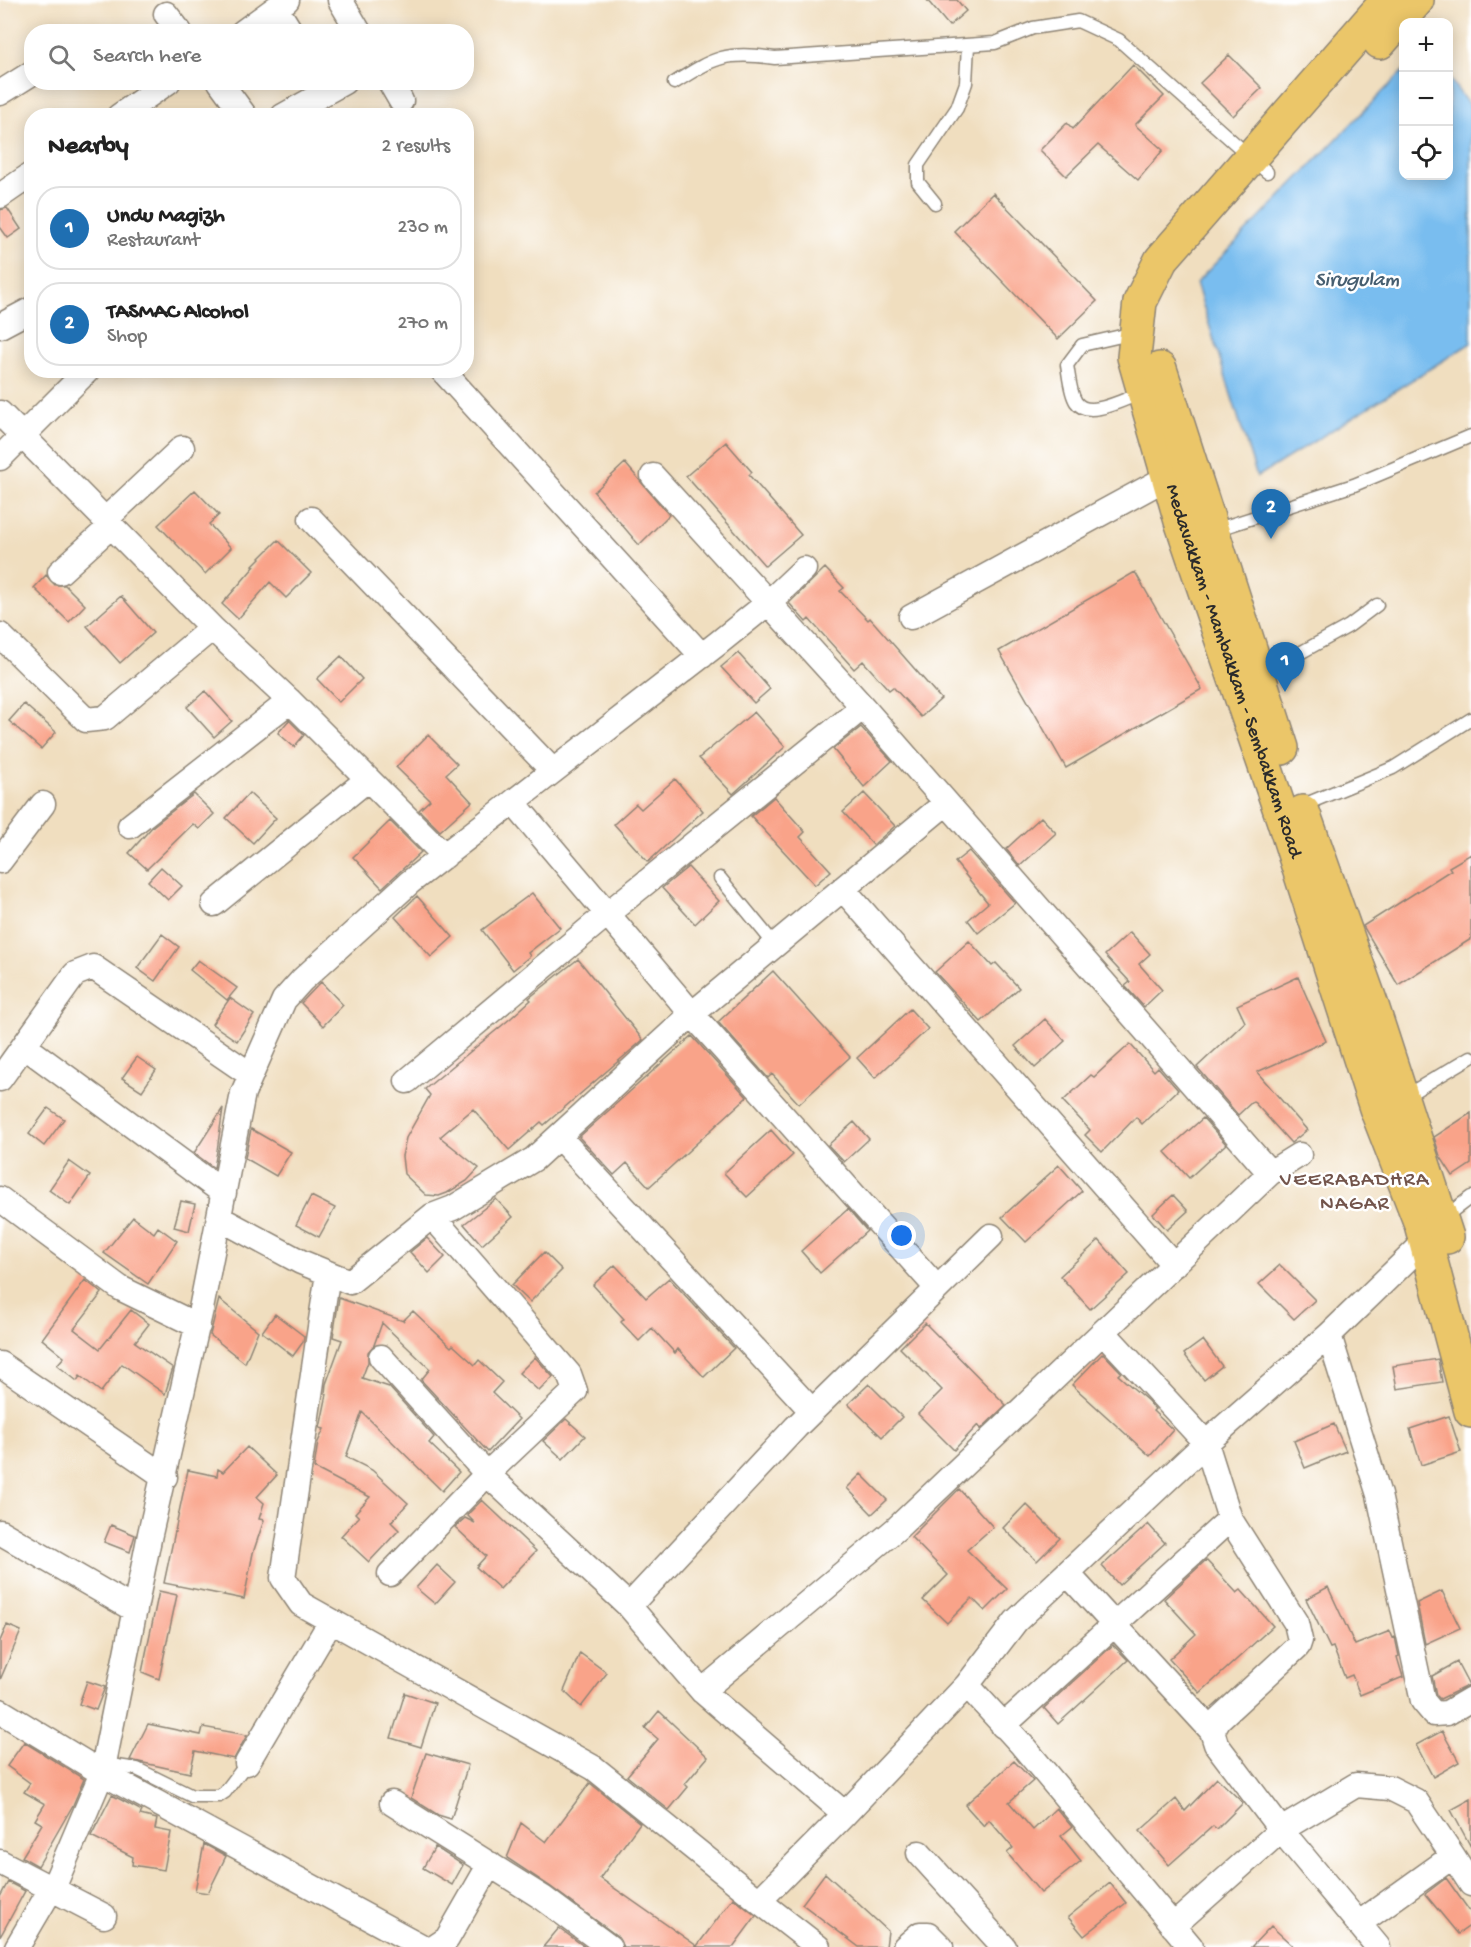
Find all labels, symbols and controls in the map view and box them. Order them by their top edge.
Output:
map controls [1399,18,1453,180]
button: + [1399,18,1453,72]
search box [24,24,474,90]
icon: search [45,41,78,74]
text: Search here [93,44,201,70]
button: − [1399,72,1453,126]
button: locate [1399,126,1453,180]
text: Nearby [48,132,129,163]
text: 2 results [381,136,450,159]
text: Undu Magizh [107,204,225,230]
text: 1 [65,217,74,240]
text: 230 m [398,217,448,240]
text: Restaurant [107,230,200,253]
water label: Sirugulam [1315,269,1399,294]
text: TASMAC Alcohol [107,300,249,326]
text: 2 [65,313,74,336]
text: 270 m [398,313,448,336]
text: Shop [107,326,147,349]
street label: Medavakkam - Mambakkam - Sembakkam Road [1160,482,1307,863]
pin: 2 [1252,490,1290,539]
pin: 1 [1266,642,1304,692]
district label: VEERABADHRA NAGAR [1279,1169,1430,1218]
your location [887,1221,916,1250]

